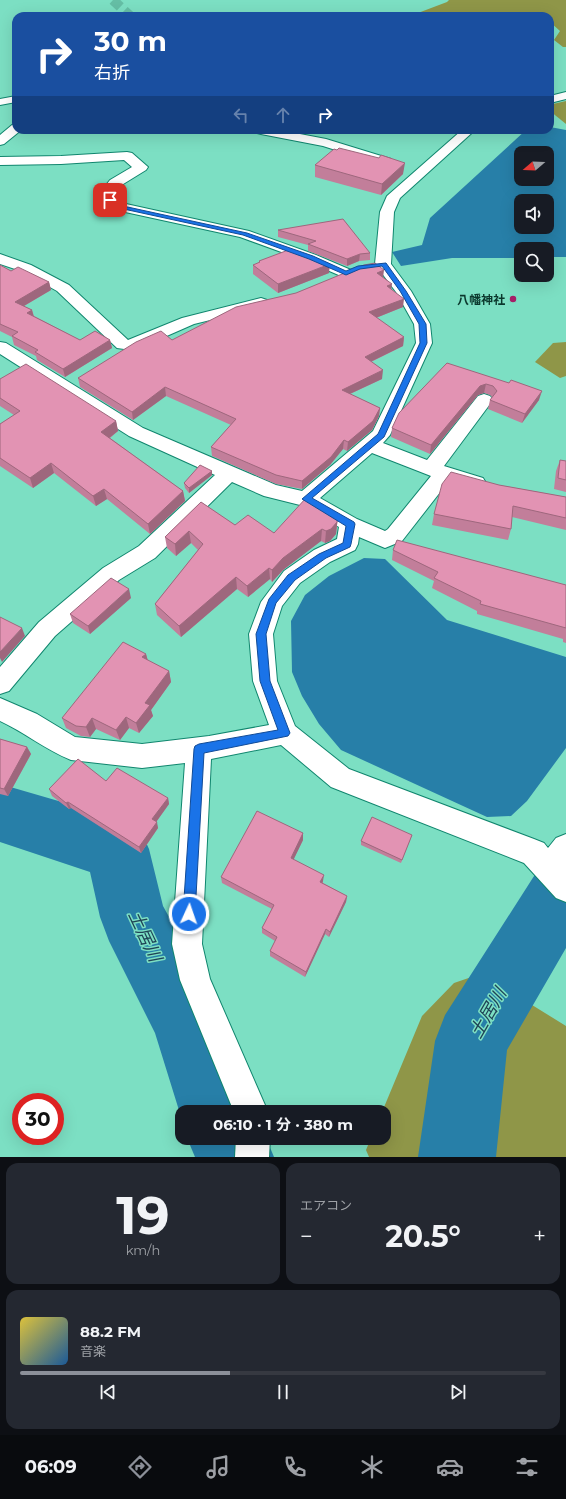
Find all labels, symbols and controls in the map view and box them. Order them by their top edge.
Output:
text: 30 m [94,24,167,58]
icon: right [28,28,80,80]
text: 右折 [94,62,130,84]
icon: left [230,104,252,126]
icon: ahead [272,104,294,126]
icon: right [314,104,336,126]
north arrow [514,146,554,186]
map controls [514,146,554,282]
pin [93,183,127,217]
icon: arrive [99,189,121,211]
button: sound [514,194,554,234]
button: search [514,242,554,282]
place label: 八幡神社 [457,292,505,307]
marker: 八幡神社 [508,294,518,304]
position arrow [168,893,210,935]
water label: 土居川 [124,907,167,967]
water label: 土居川 [465,982,512,1042]
speed limit sign: 30 [12,1093,64,1145]
text: 06:10 · 1 分 · 380 m [213,1115,353,1134]
text: 19 [116,1184,170,1247]
text: エアコン [300,1197,352,1213]
text: 20.5° [385,1218,461,1255]
text: − [300,1223,313,1250]
text: + [533,1223,546,1250]
text: km/h [126,1242,160,1258]
text: 88.2 FM [80,1322,141,1341]
text: 音楽 [80,1343,106,1359]
icon: previous [97,1381,119,1403]
icon: pause [272,1381,294,1403]
icon: next [447,1381,469,1403]
icon: directions [126,1453,154,1481]
icon: music [204,1453,232,1481]
icon: phone [281,1453,309,1481]
icon: climate [358,1453,386,1481]
icon: car [436,1453,464,1481]
icon: filters [513,1453,541,1481]
text: 06:09 [25,1456,77,1478]

